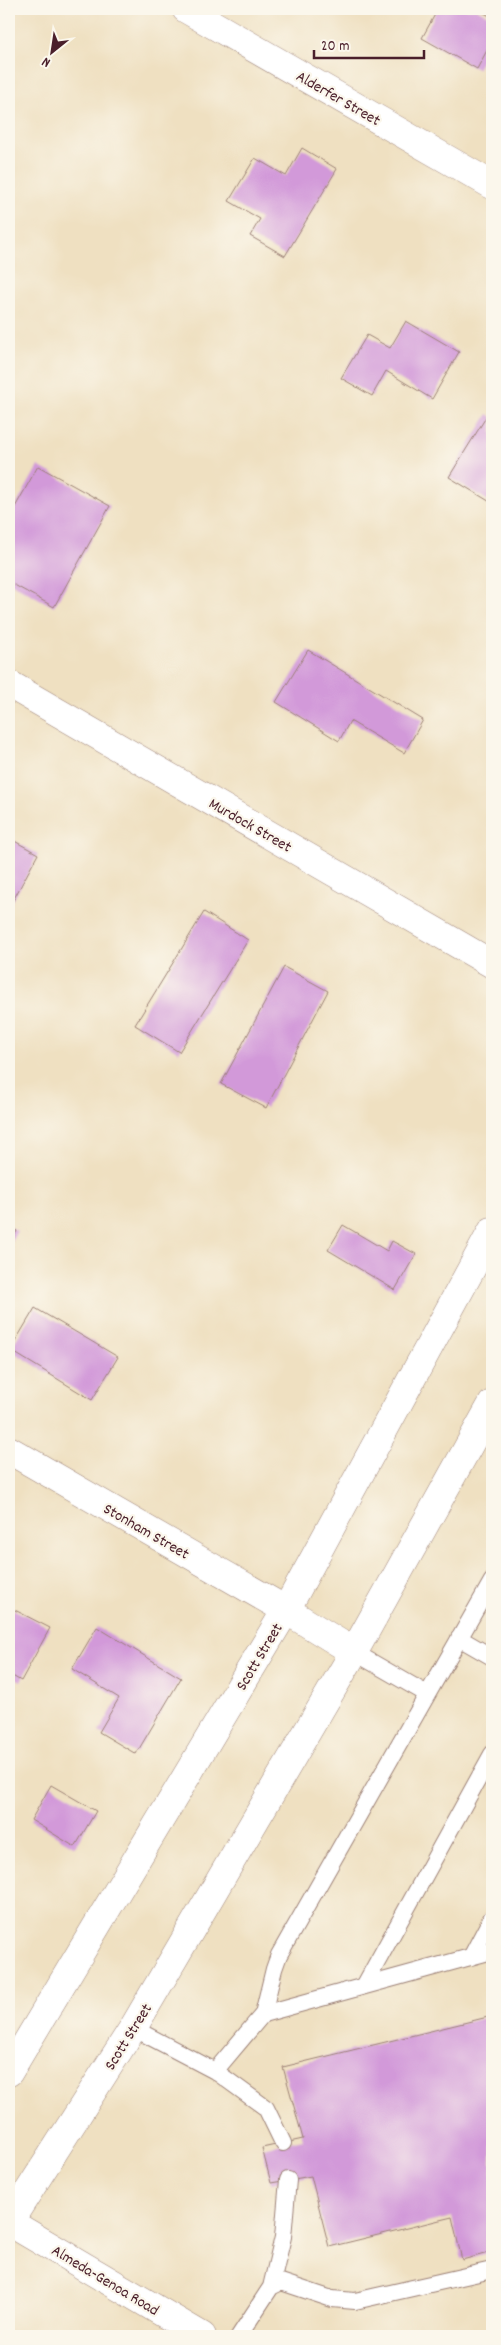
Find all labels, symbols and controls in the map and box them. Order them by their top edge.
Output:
north arrow [28,28,78,78]
scale bar [314,28,424,60]
text: 20 m [321,36,349,58]
text: N [38,51,54,72]
street label: Alderfer Street [291,66,384,133]
street label: Murdock Street [204,793,296,859]
street label: Stonham Street [98,1498,193,1566]
street label: Scott Street [231,1619,289,1695]
street label: Scott Street [100,1999,159,2075]
street label: Almeda-Genoa Road [47,2240,163,2322]

